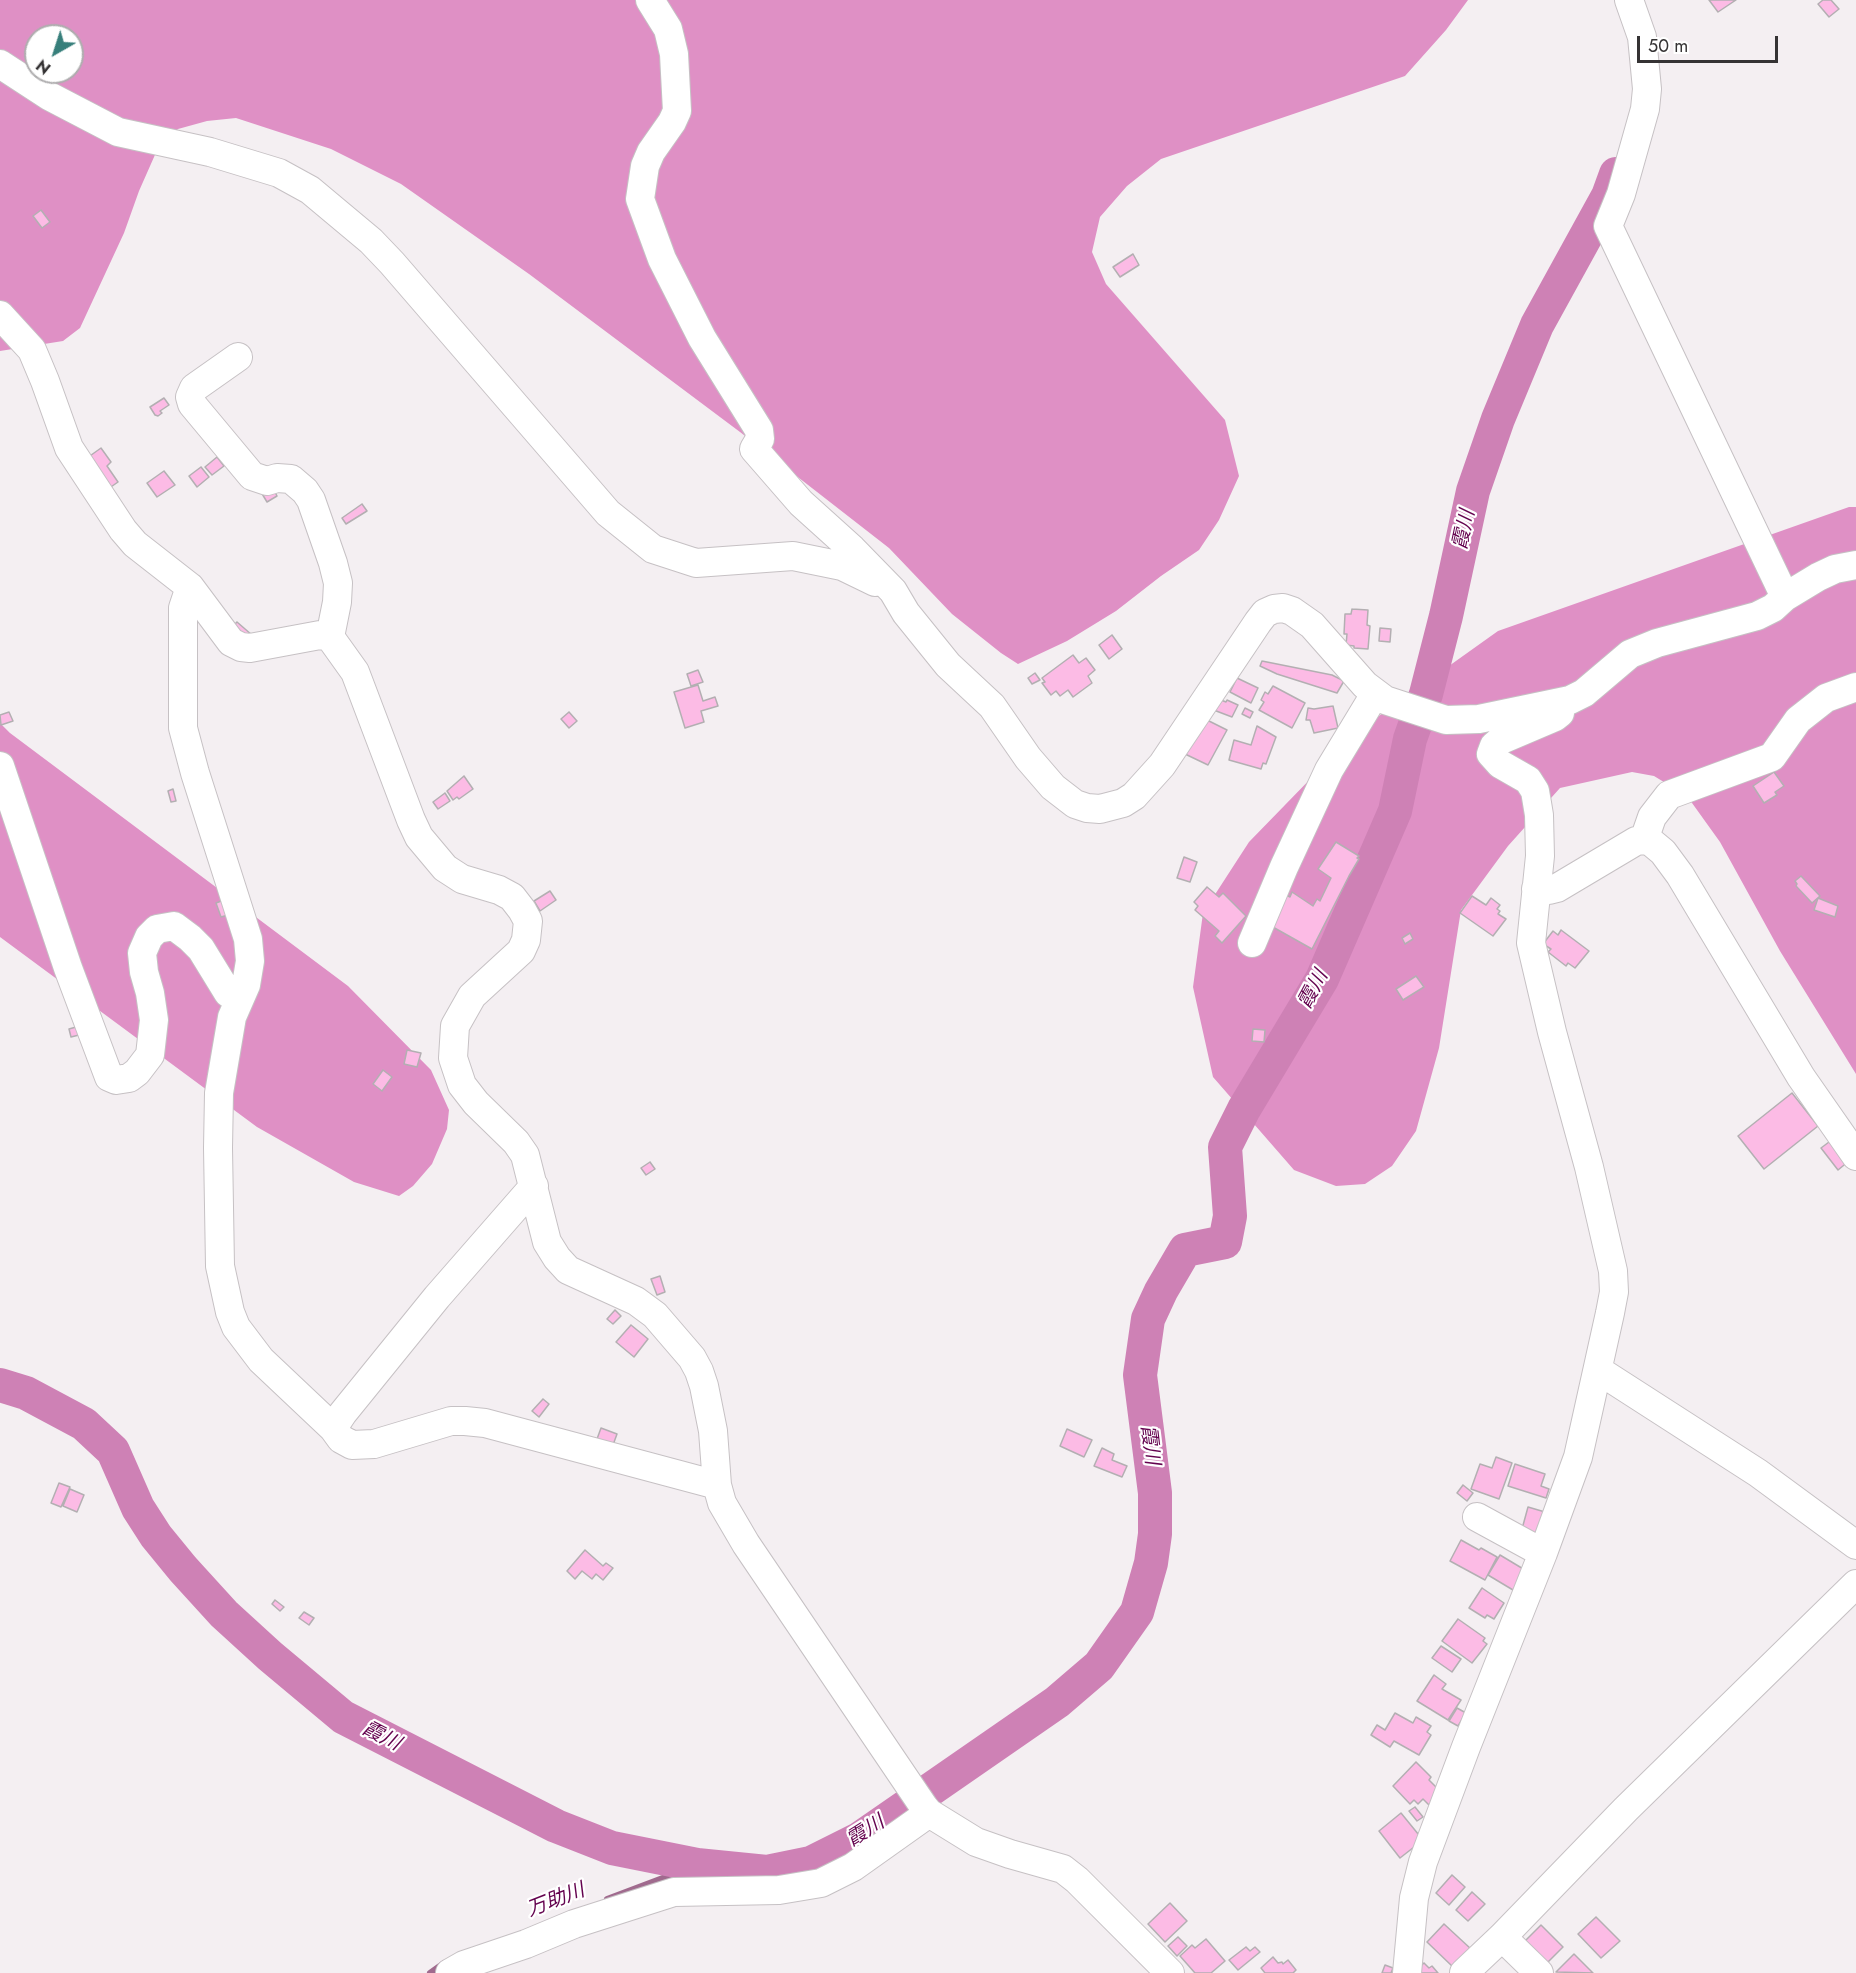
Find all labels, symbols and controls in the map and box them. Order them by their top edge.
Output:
north arrow [24,24,84,84]
scale bar [1640,24,1781,62]
text: 50 m [1648,33,1688,59]
text: N [31,54,56,80]
water label: 霞川 [1449,508,1481,552]
water label: 霞川 [1294,967,1334,1013]
water label: 霞川 [1135,1424,1163,1466]
water label: 霞川 [358,1717,404,1757]
water label: 霞川 [843,1811,889,1853]
water label: 万助川 [524,1879,588,1923]

